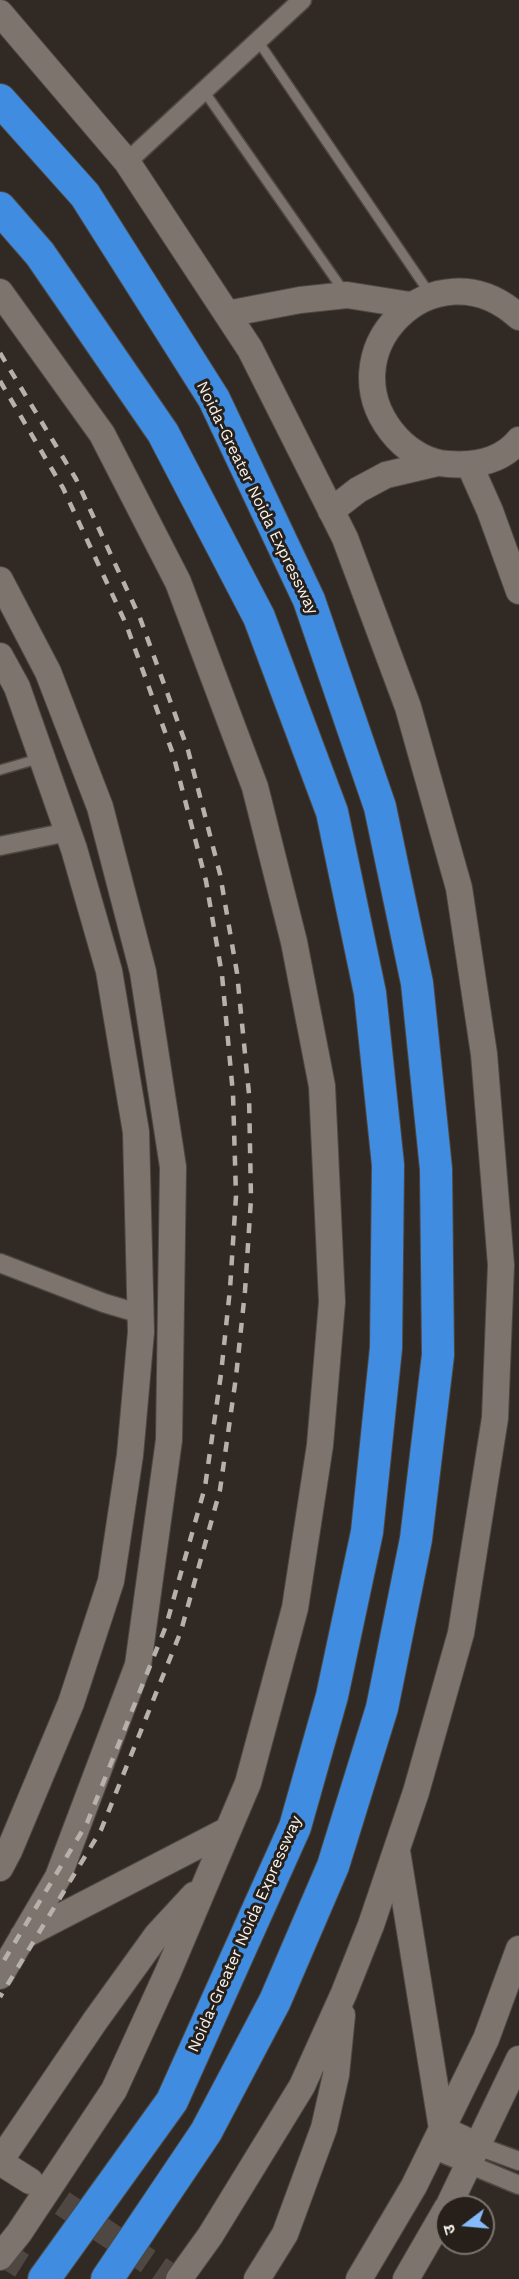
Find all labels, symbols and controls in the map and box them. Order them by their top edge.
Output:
street label: Noida-Greater Noida Expressway [192,378,322,618]
street label: Noida-Greater Noida Expressway [184,1813,306,2055]
north arrow [435,2195,495,2255]
text: उ [439,2222,460,2237]

